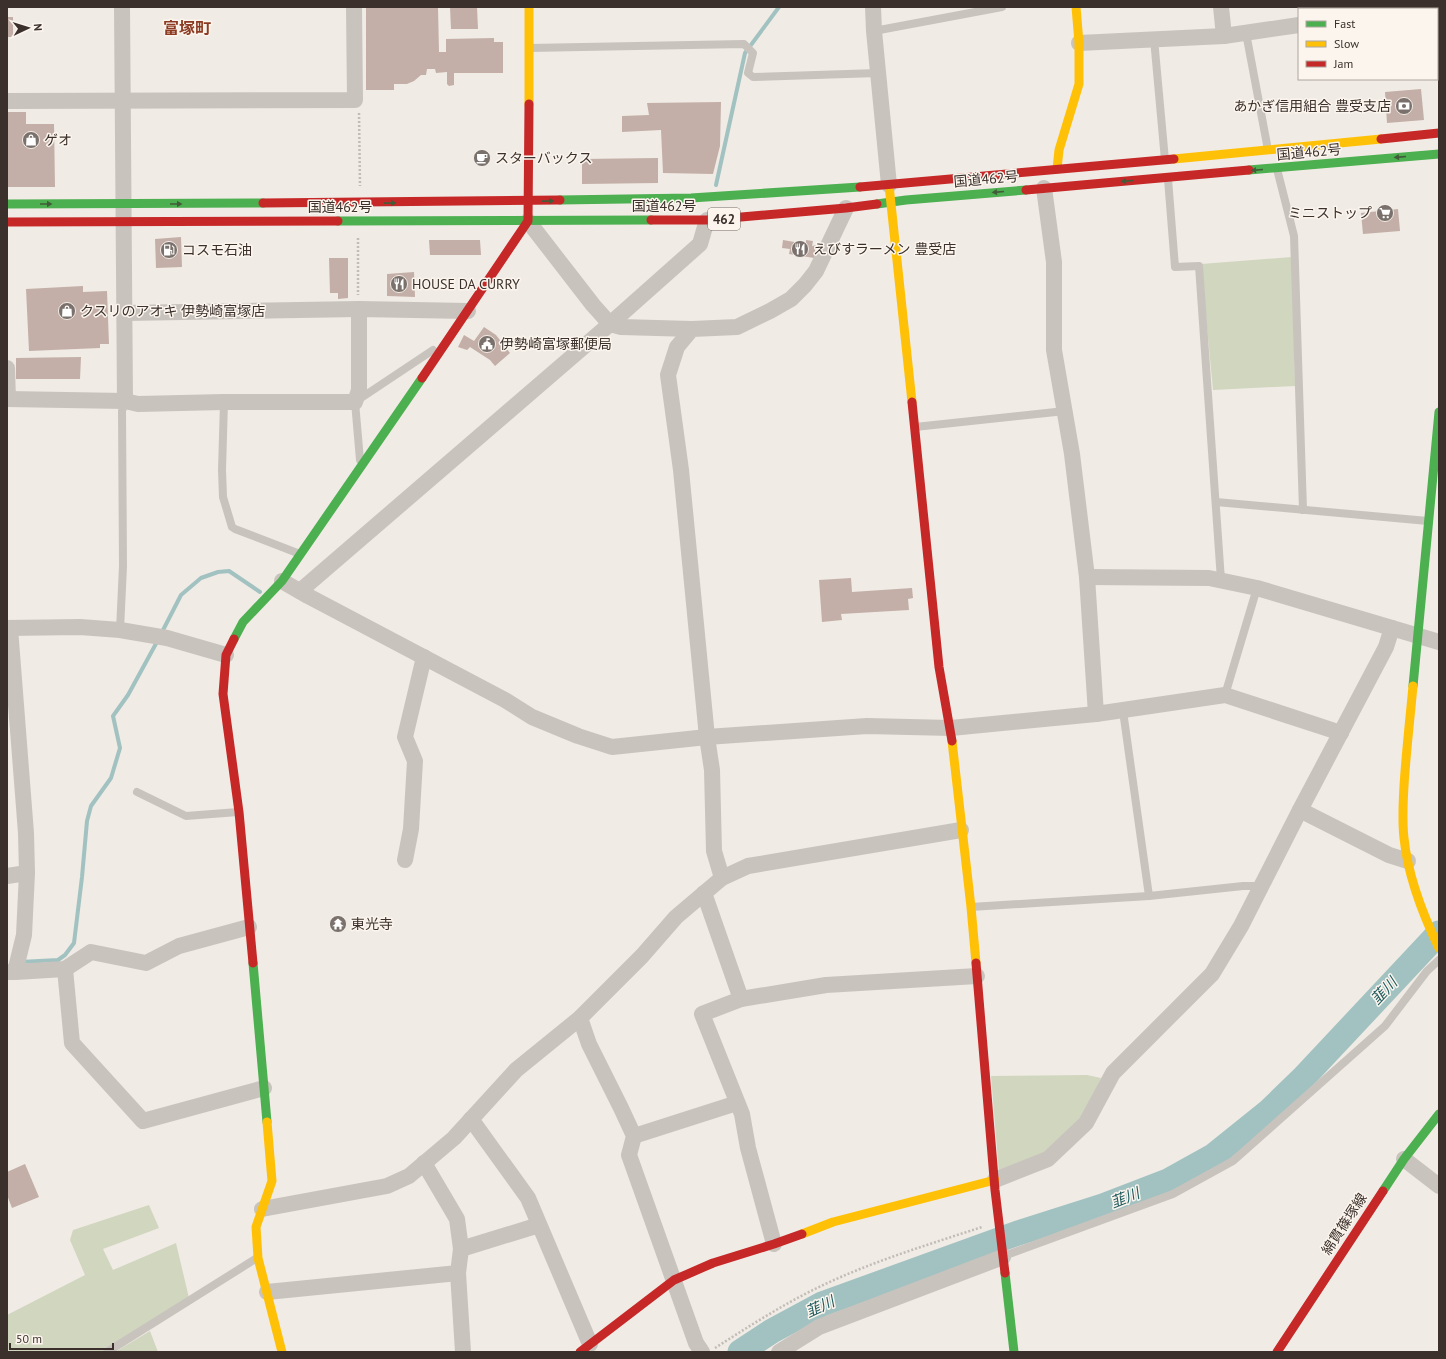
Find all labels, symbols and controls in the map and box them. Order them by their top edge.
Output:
north arrow [8,8,48,48]
legend [1298,8,1438,80]
text: Fast [1334,16,1355,31]
district label: 富塚町 [163,18,211,38]
text: N [31,23,45,31]
text: Slow [1334,36,1359,51]
text: Jam [1333,56,1353,71]
bank icon: あかぎ信用組合 豊受支店 [1394,96,1414,116]
place label: あかぎ信用組合 豊受支店 [1233,97,1391,115]
shop icon: ゲオ [21,130,41,150]
place label: ゲオ [44,131,72,149]
street label: 国道462号 [1276,140,1342,164]
cafe icon: スターバックス [472,148,492,168]
place label: スターバックス [495,149,592,167]
one-way arrow [1394,154,1406,161]
street label: 国道462号 [953,167,1019,191]
one-way arrow [1251,167,1263,174]
one-way arrow [1121,178,1133,185]
one-way arrow [992,189,1004,196]
street label: 国道462号 [632,197,696,215]
street label: 国道462号 [308,198,372,216]
one-way arrow [542,198,555,204]
one-way arrow [384,200,397,206]
one-way arrow [40,201,53,207]
one-way arrow [170,201,183,207]
supermarket icon: ミニストップ [1375,203,1395,223]
place label: ミニストップ [1288,204,1372,222]
road number: 462 [708,208,740,230]
restaurant icon: えびすラーメン 豊受店 [790,239,810,259]
fuel station icon: コスモ石油 [159,240,179,260]
place label: えびすラーメン 豊受店 [813,240,956,258]
place label: コスモ石油 [182,241,252,259]
restaurant icon: HOUSE DA CURRY [389,274,409,294]
place label: HOUSE DA CURRY [412,275,520,293]
shop icon: クスリのアオキ 伊勢崎富塚店 [57,301,77,321]
place label: クスリのアオキ 伊勢崎富塚店 [80,302,265,320]
public building icon: 伊勢崎富塚郵便局 [477,334,497,354]
place label: 伊勢崎富塚郵便局 [500,335,612,353]
temple icon: 東光寺 [328,914,348,934]
place label: 東光寺 [351,915,393,933]
water label: 韮川 [1366,972,1402,1008]
water label: 韮川 [1107,1182,1144,1212]
street label: 綿貫篠塚線 [1317,1190,1371,1258]
water label: 韮川 [802,1291,839,1321]
scale bar [10,1325,113,1351]
text: 50 m [16,1331,42,1346]

